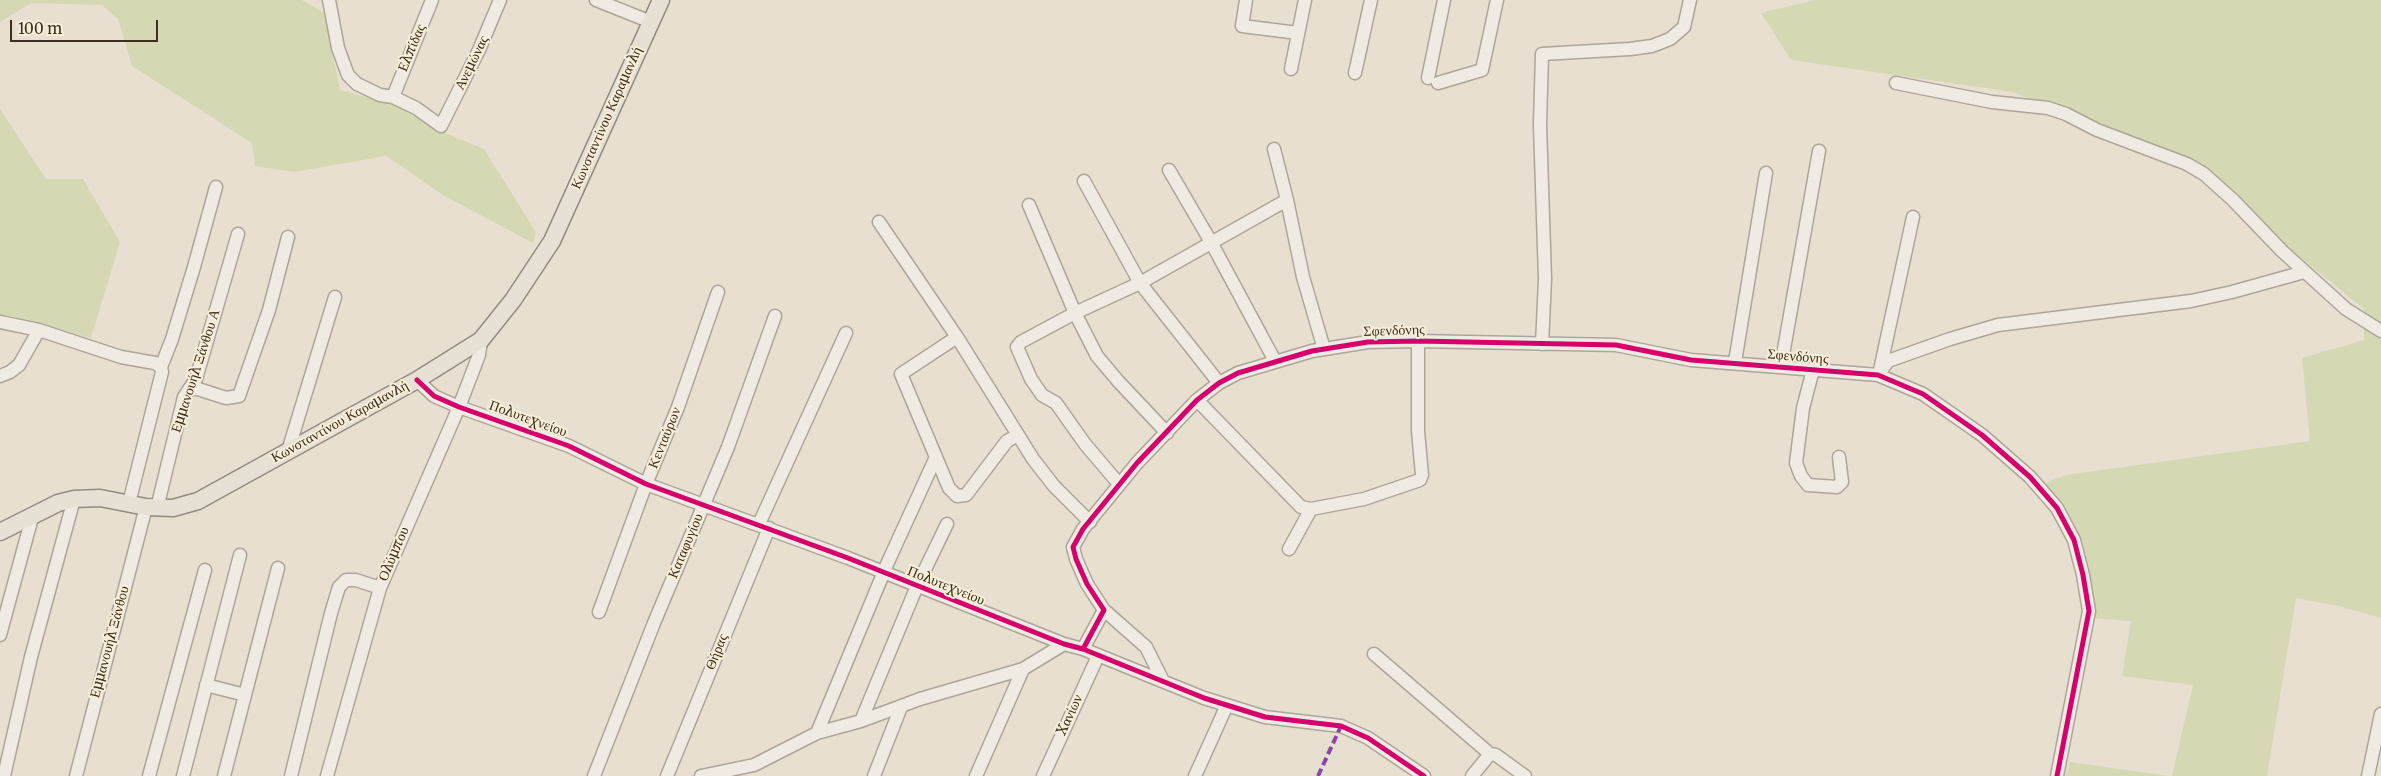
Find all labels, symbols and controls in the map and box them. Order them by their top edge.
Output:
scale bar [12,10,160,42]
text: 100 m [18,19,62,38]
street label: Ελπίδας [395,22,429,74]
street label: Ανεμώνας [452,33,492,93]
street label: Κωνσταντίνου Καραμανλή [568,44,646,192]
street label: Εμμανουήλ Ξάνθου Α [168,307,224,435]
street label: Σφενδόνης [1363,322,1425,340]
street label: Σφενδόνης [1767,346,1829,368]
street label: Κωνσταντίνου Καραμανλή [269,377,411,467]
street label: Πολυτεχνείου [487,397,569,441]
street label: Κενταύρων [645,405,685,471]
street label: Καταφυγίου [665,511,707,581]
street label: Ολύμπου [375,524,413,584]
street label: Πολυτεχνείου [905,563,987,609]
street label: Εμμανουήλ Ξάνθου [87,584,133,700]
street label: Θήρας [702,632,732,672]
street label: Χανίων [1053,692,1087,738]

